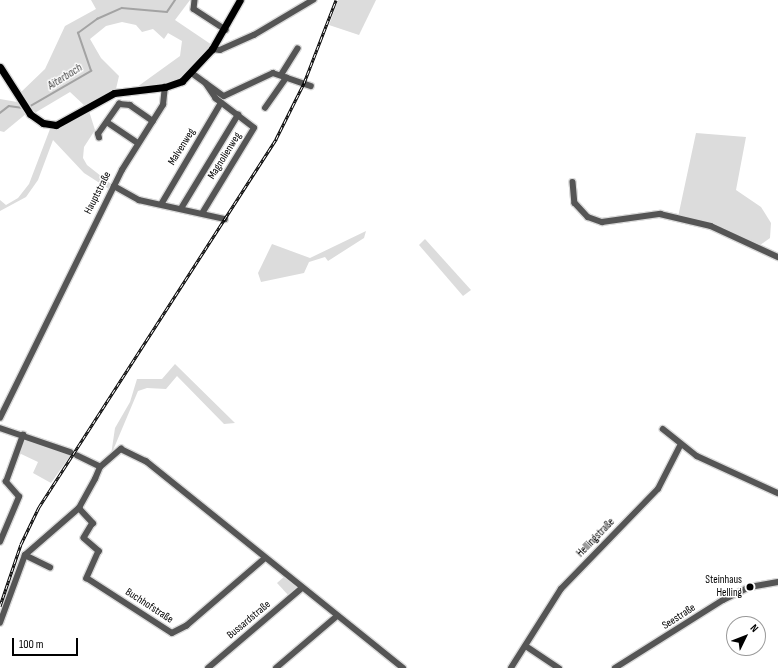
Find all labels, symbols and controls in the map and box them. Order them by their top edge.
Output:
water label: Aiterbach [45,61,85,93]
street label: Malvenweg [166,126,198,168]
street label: Magnolienweg [205,130,245,182]
street label: Hauptstraße [82,170,114,216]
street label: Hellingstraße [574,516,618,560]
place label: Steinhaus Helling [705,574,742,600]
marker: Steinhaus Helling [745,582,755,592]
street label: Buchhofstraße [123,586,175,626]
street label: Bussardstraße [225,598,273,642]
street label: Seestraße [660,601,698,633]
north arrow [726,616,766,656]
text: N [748,622,761,635]
scale bar [14,630,80,656]
text: 100 m [19,637,44,652]

